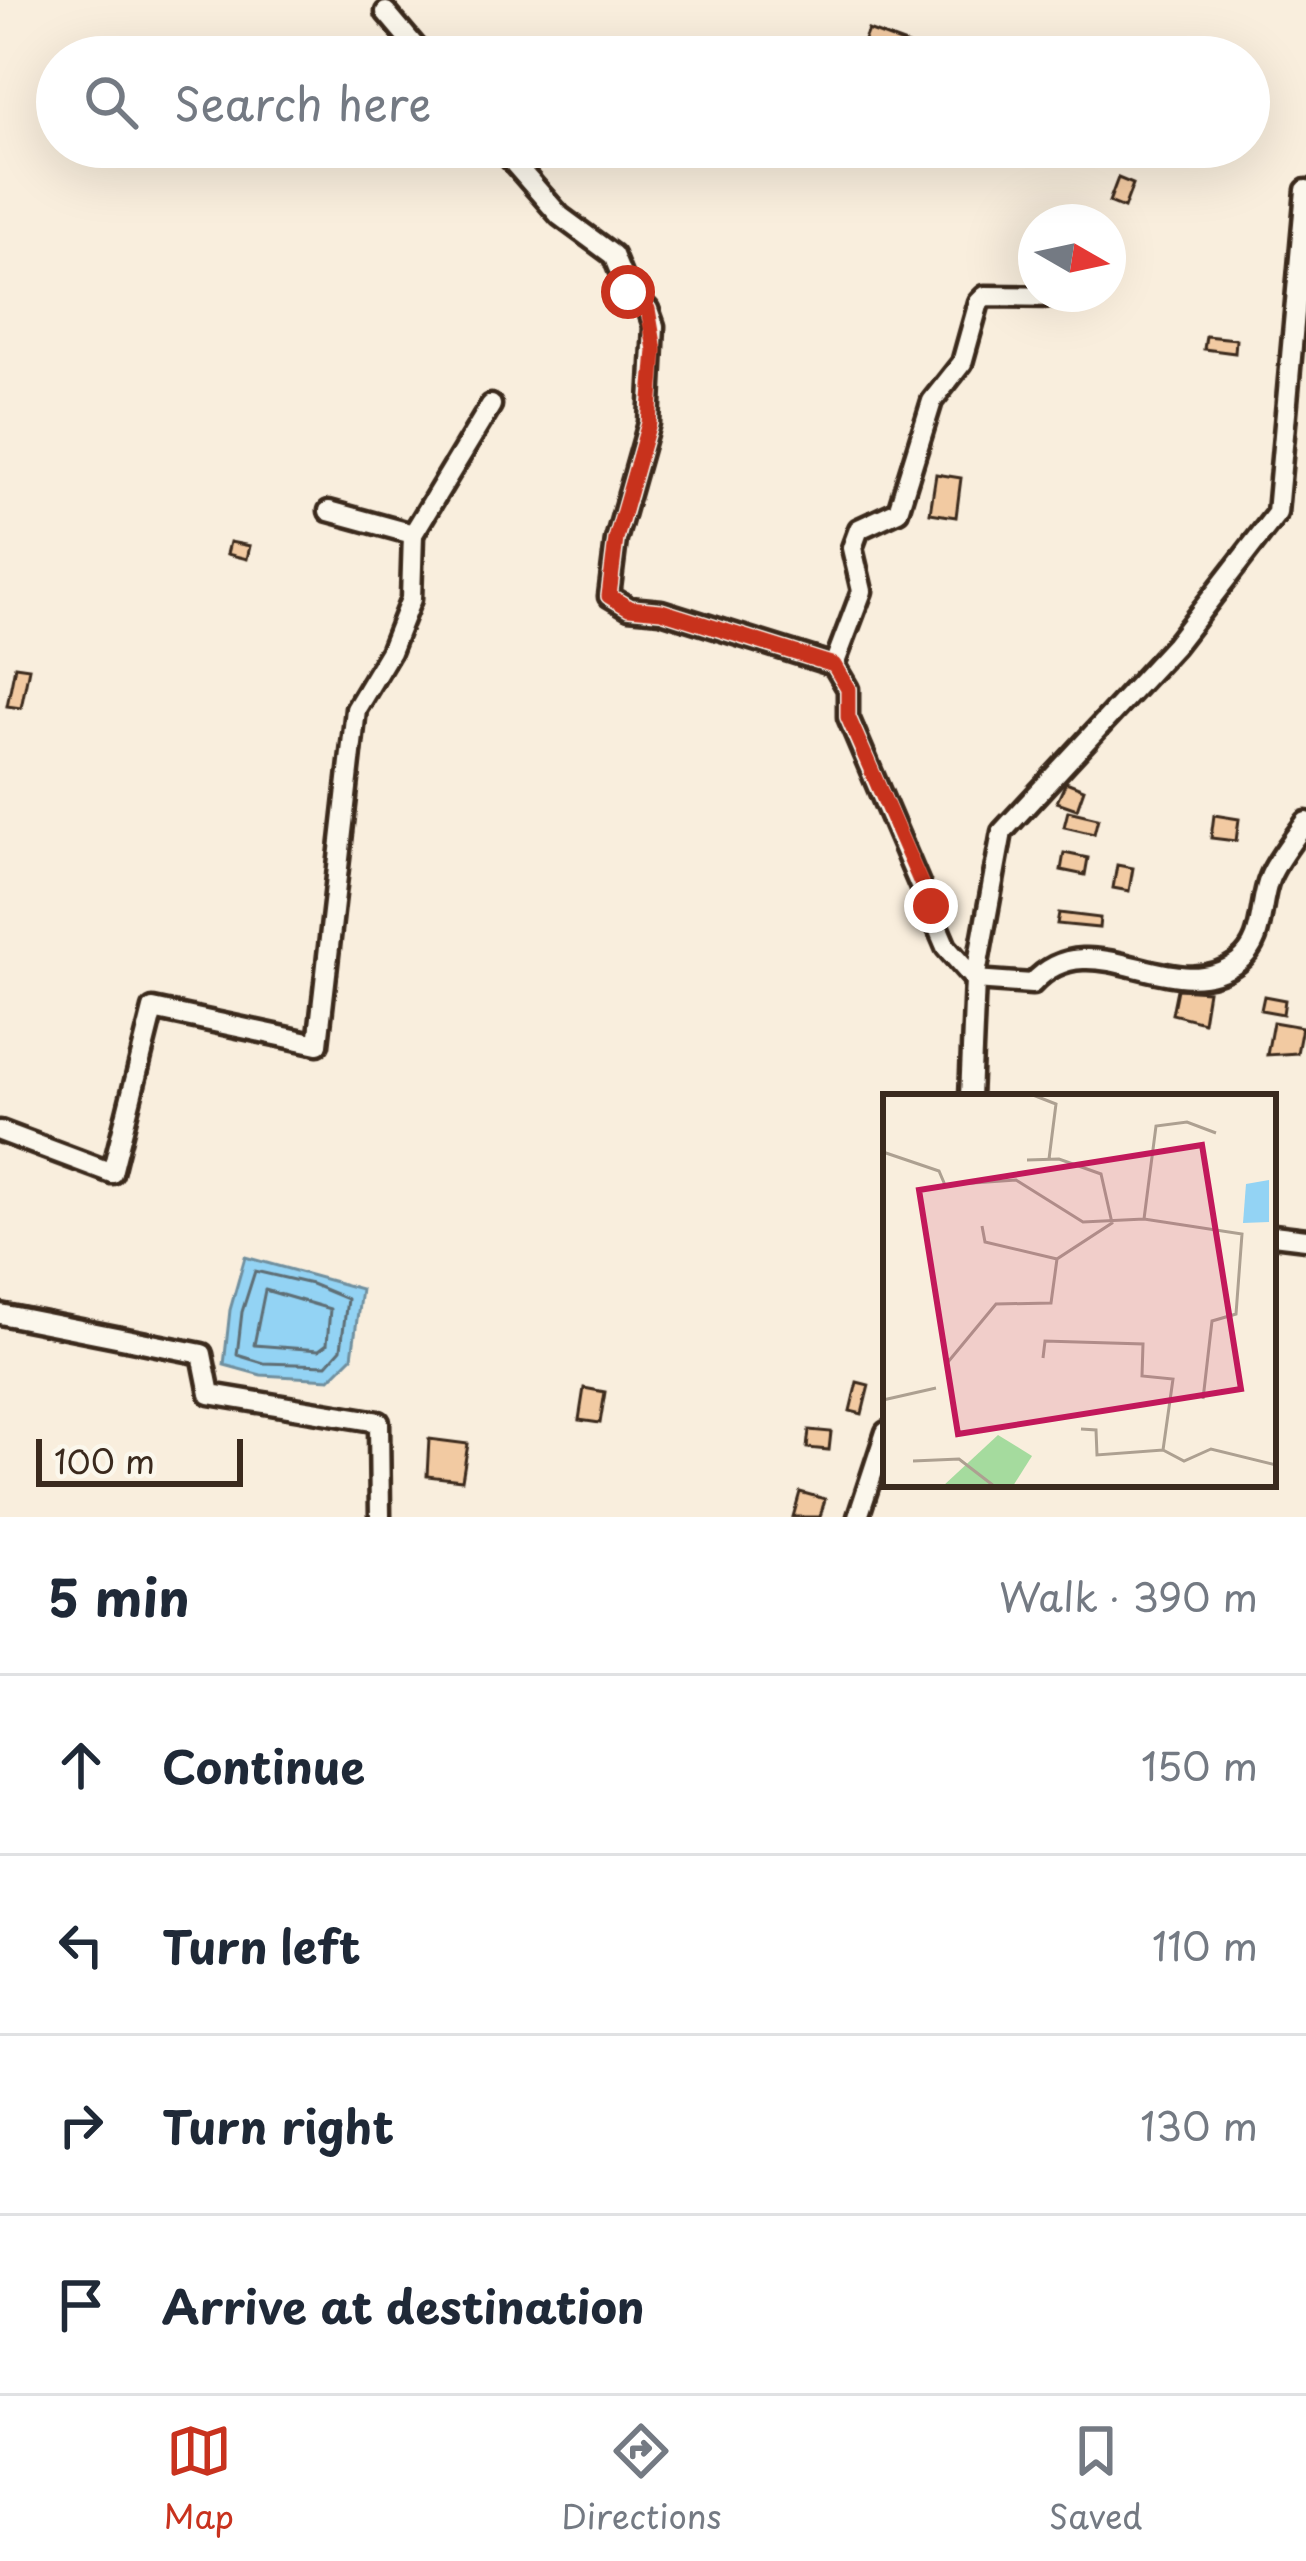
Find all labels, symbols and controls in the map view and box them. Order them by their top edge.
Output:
search box [36,36,1270,168]
text: Search here [174,68,431,136]
icon: search [78,69,144,135]
north arrow [1018,204,1126,312]
route start [601,265,655,319]
route end [904,879,958,933]
inset map [883,1094,1276,1487]
scale bar [36,1433,243,1486]
text: 100 m [54,1435,155,1485]
text: 5 min [48,1557,190,1634]
text: Walk · 390 m [999,1566,1258,1625]
text: Continue [162,1731,365,1799]
icon: ahead [48,1732,114,1798]
text: 150 m [1141,1735,1258,1794]
text: Turn left [162,1911,361,1979]
icon: left [48,1912,114,1978]
text: 110 m [1152,1915,1258,1974]
text: Turn right [162,2091,394,2159]
icon: right [48,2092,114,2158]
text: 130 m [1140,2095,1258,2154]
text: Arrive at destination [162,2271,645,2339]
icon: arrive [48,2272,114,2338]
tab: Map [164,2418,234,2540]
tab: Directions [561,2418,722,2540]
tab: Saved [1049,2418,1142,2540]

